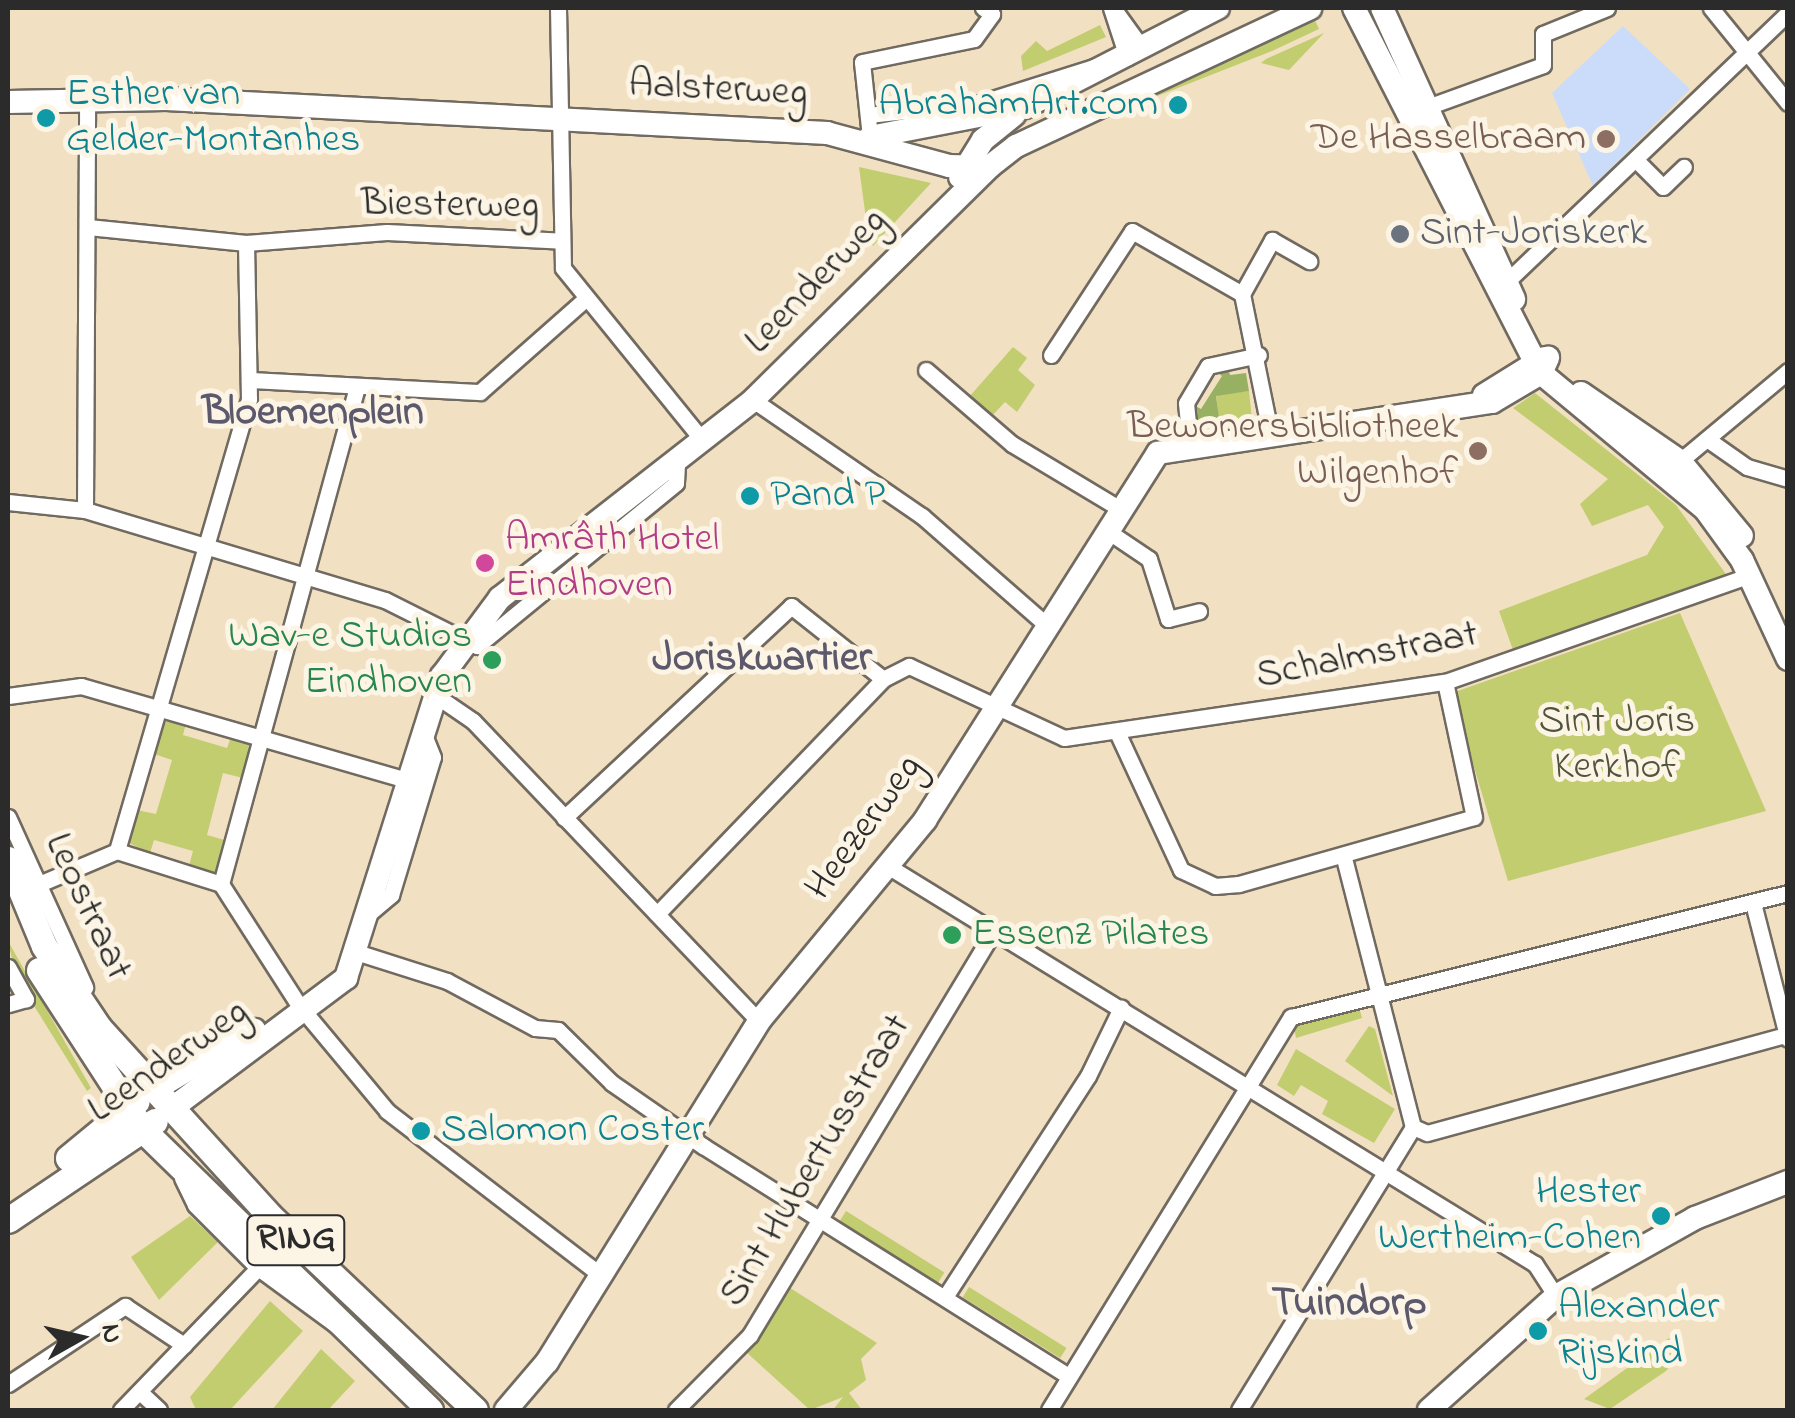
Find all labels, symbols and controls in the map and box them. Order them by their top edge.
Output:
street label: Aalsterweg [627,61,809,119]
place label: Esther van Gelder-Montanhes [66,71,360,165]
place label: AbrahamArt.com [878,81,1158,129]
marker: AbrahamArt.com [1167,94,1189,116]
marker: Esther van Gelder-Montanhes [35,107,57,129]
place label: De Hasselbraam [1311,115,1586,163]
marker: De Hasselbraam [1595,128,1617,150]
street label: Biesterweg [360,180,540,232]
street label: Leenderweg [735,199,899,365]
place label: Sint-Joriskerk [1420,210,1647,258]
marker: Sint-Joriskerk [1389,223,1411,245]
district label: Bloemenplein [202,388,424,438]
place label: Bewonersbibliotheek Wilgenhof [1127,404,1458,498]
marker: Bewonersbibliotheek Wilgenhof [1467,440,1489,462]
place label: Pand P [770,472,885,520]
marker: Pand P [739,485,761,507]
place label: Amrâth Hotel Eindhoven [505,516,719,610]
marker: Amrâth Hotel Eindhoven [474,552,496,574]
street label: Schalmstraat [1252,611,1482,701]
place label: Wav-e Studios Eindhoven [228,613,472,707]
district label: Joriskwartier [652,634,872,684]
marker: Wav-e Studios Eindhoven [481,649,503,671]
park label: Sint Joris Kerkhof [1539,698,1695,792]
street label: Heezerweg [796,746,934,910]
street label: Leostraat [32,826,142,988]
place label: Essenz Pilates [972,911,1209,959]
marker: Essenz Pilates [941,924,963,946]
street label: Leenderweg [79,989,259,1135]
street label: Sint Hubertusstraat [710,1006,922,1316]
place label: Salomon Coster [441,1107,704,1155]
marker: Salomon Coster [410,1120,432,1142]
place label: Hester Wertheim-Cohen [1378,1169,1641,1263]
marker: Hester Wertheim-Cohen [1650,1205,1672,1227]
road number: RING [246,1207,346,1273]
district label: Tuindorp [1271,1279,1427,1329]
place label: Alexander Rijskind [1558,1284,1719,1378]
north arrow [30,1288,130,1388]
marker: Alexander Rijskind [1527,1320,1549,1342]
text: N [89,1322,132,1346]

